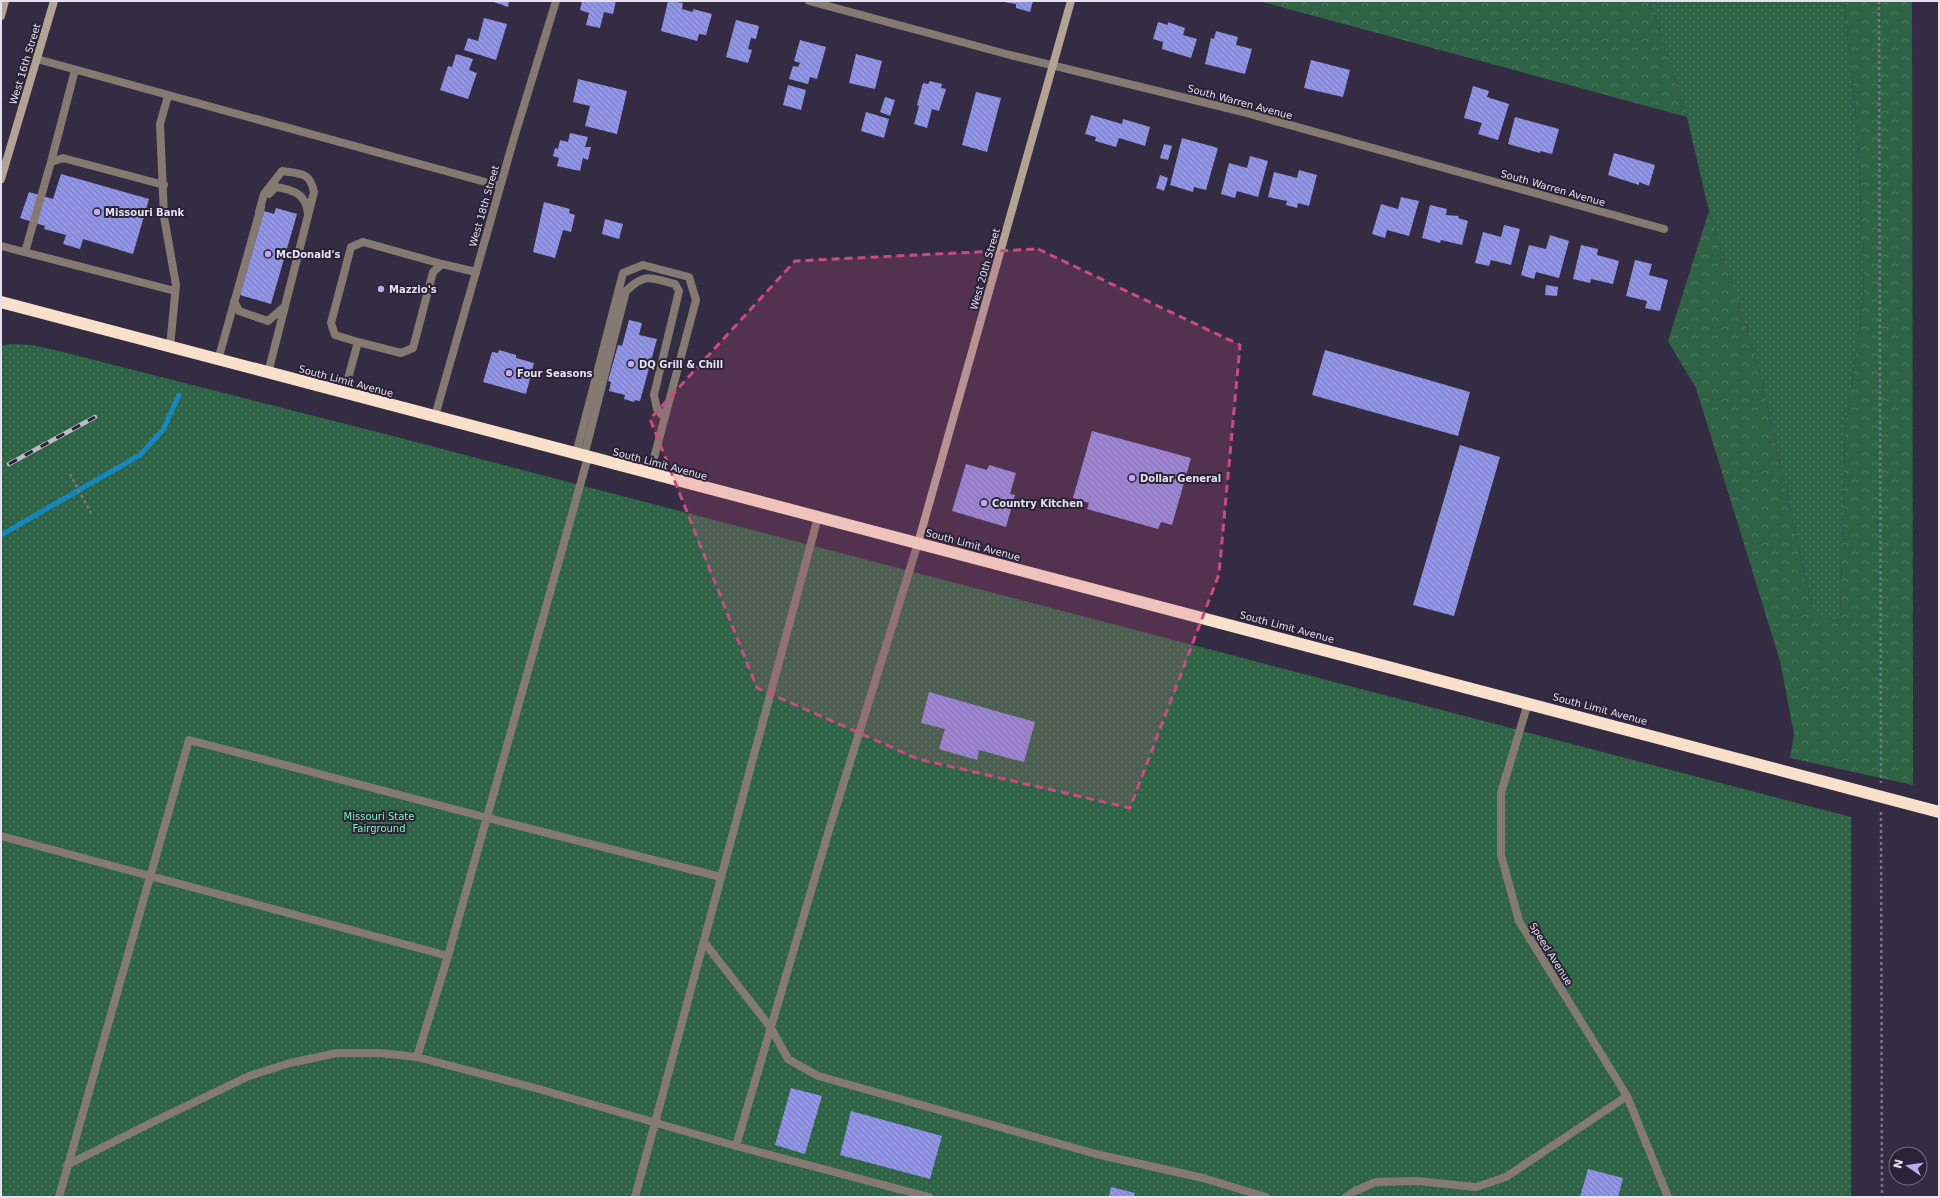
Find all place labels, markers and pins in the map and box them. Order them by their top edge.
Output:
marker: Missouri Bank [92,207,102,217]
place label: Missouri Bank [105,207,185,218]
marker: McDonald's [263,249,273,259]
place label: McDonald's [276,249,341,260]
marker: Mazzio's [376,284,386,294]
place label: Mazzio's [389,284,437,295]
marker: DQ Grill & Chill [626,359,636,369]
place label: DQ Grill & Chill [639,359,723,370]
marker: Four Seasons [504,368,514,378]
place label: Four Seasons [517,368,593,379]
marker: Dollar General [1127,473,1137,483]
place label: Dollar General [1140,473,1221,484]
marker: Country Kitchen [979,498,989,508]
place label: Country Kitchen [992,498,1083,509]

